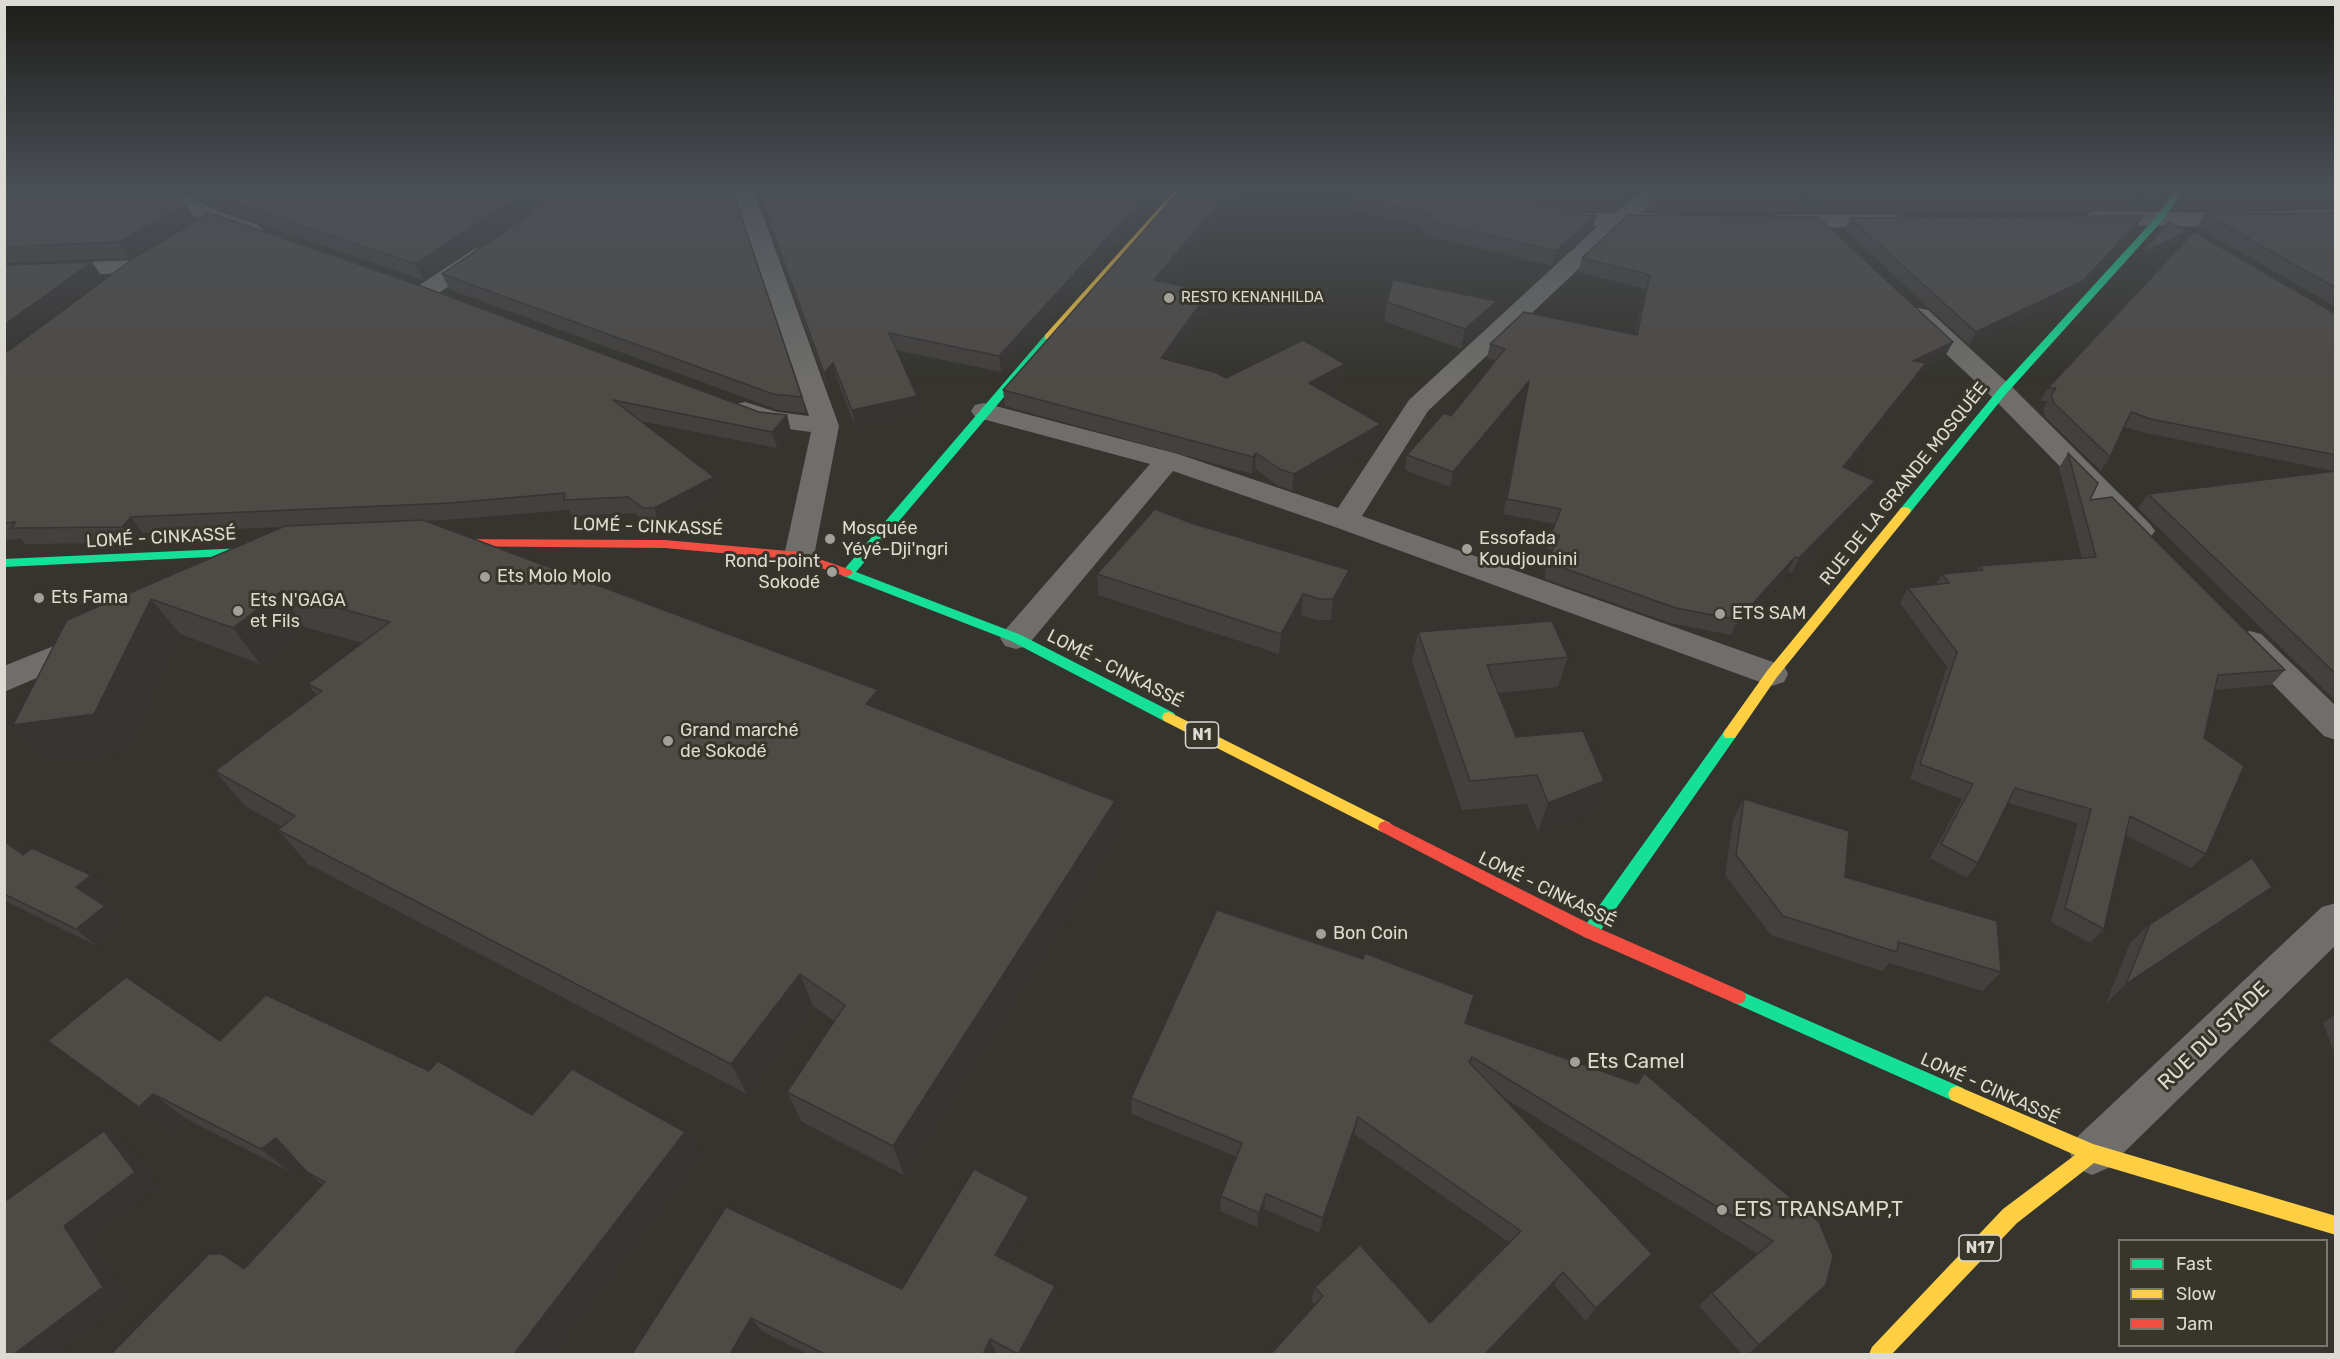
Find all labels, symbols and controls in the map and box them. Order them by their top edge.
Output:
place label: RESTO KENANHILDA [1181,289,1324,307]
marker: RESTO KENANHILDA [1162,291,1176,305]
street label: RUE DE LA GRANDE MOSQUÉE [1815,378,1993,590]
street label: LOMÉ - CINKASSÉ [573,514,723,540]
place label: Mosquée Yéyé-Dji'ngri [842,518,948,560]
street label: LOMÉ - CINKASSÉ [85,523,237,553]
place label: Essofada Koudjounini [1479,528,1577,570]
marker: Mosquée Yéyé-Dji'ngri [823,532,837,546]
marker: Essofada Koudjounini [1460,542,1474,556]
place label: Rond-point Sokodé [724,551,820,594]
marker: Rond-point Sokodé [825,565,839,579]
place label: Ets Molo Molo [497,566,611,588]
marker: Ets Molo Molo [478,570,492,584]
place label: Ets Fama [51,587,128,609]
place label: Ets N'GAGA et Fils [250,590,346,632]
marker: Ets Fama [32,591,46,605]
place label: ETS SAM [1732,603,1806,625]
marker: Ets N'GAGA et Fils [231,604,245,618]
marker: ETS SAM [1713,607,1727,621]
street label: LOMÉ - CINKASSÉ [1043,625,1187,713]
place label: Grand marché de Sokodé [680,720,798,762]
road number: N1 [1186,722,1218,748]
marker: Grand marché de Sokodé [661,734,675,748]
street label: LOMÉ - CINKASSÉ [1475,847,1619,933]
place label: Bon Coin [1333,923,1408,945]
marker: Bon Coin [1314,927,1328,941]
street label: RUE DU STADE [2153,976,2275,1096]
place label: Ets Camel [1587,1049,1685,1075]
street label: LOMÉ - CINKASSÉ [1917,1049,2063,1129]
marker: Ets Camel [1568,1055,1582,1069]
place label: ETS TRANSAMP,T [1734,1197,1903,1223]
marker: ETS TRANSAMP,T [1715,1203,1729,1217]
road number: N17 [1959,1235,2001,1261]
legend [2118,1239,2328,1347]
text: Fast [2176,1253,2212,1275]
text: Slow [2176,1283,2216,1305]
text: Jam [2176,1313,2213,1335]

